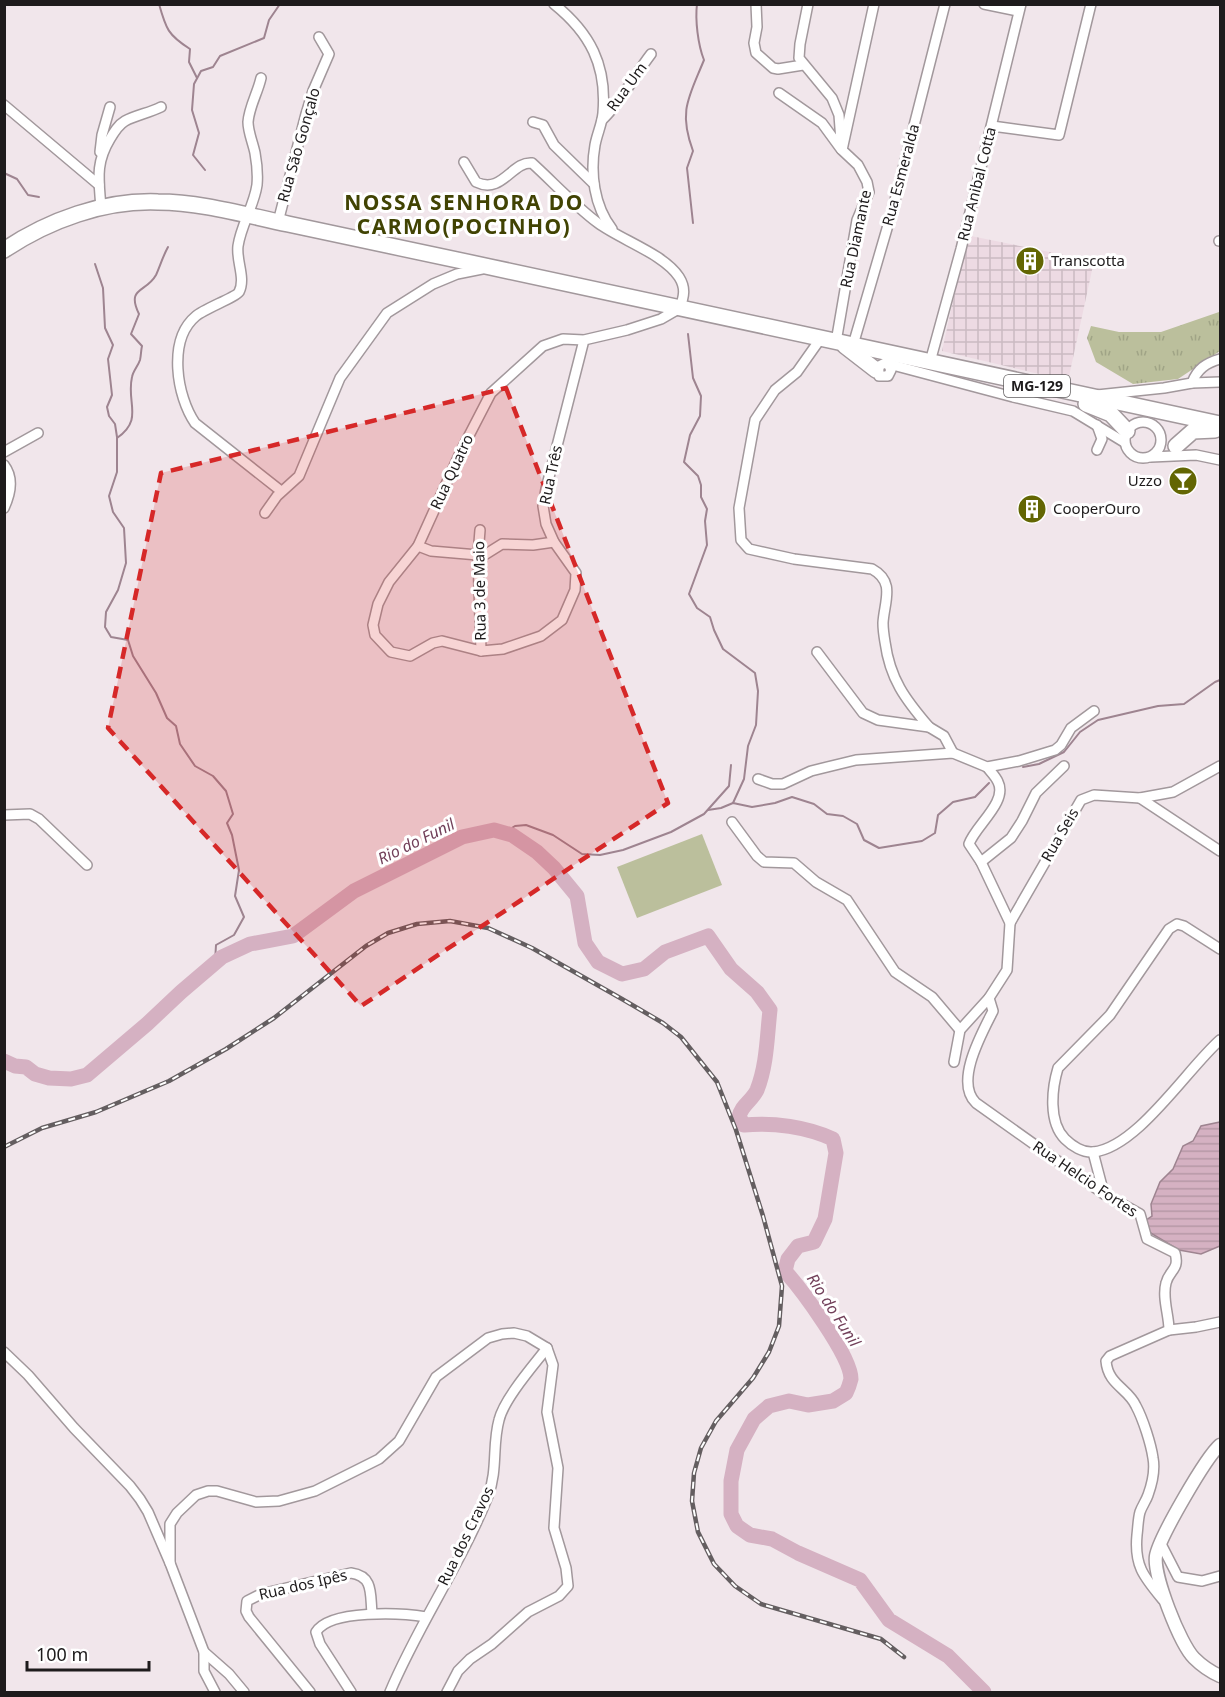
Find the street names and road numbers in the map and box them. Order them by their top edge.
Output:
street label: Rua Um [602,58,651,115]
street label: Rua São Gonçalo [272,85,324,204]
street label: Rua Esmeralda [877,122,923,228]
street label: Rua Anibal Cotta [952,125,1000,243]
street label: Rua Diamante [835,188,875,290]
road number: MG-129 [1004,375,1070,397]
street label: Rua Quatro [425,431,477,512]
street label: Rua Três [534,443,566,506]
street label: Rua 3 de Maio [468,541,490,641]
street label: Rua Seis [1036,804,1082,865]
street label: Rua Helcio Fortes [1029,1136,1142,1221]
street label: Rua dos Cravos [432,1483,498,1588]
street label: Rua dos Ipês [257,1564,349,1604]

